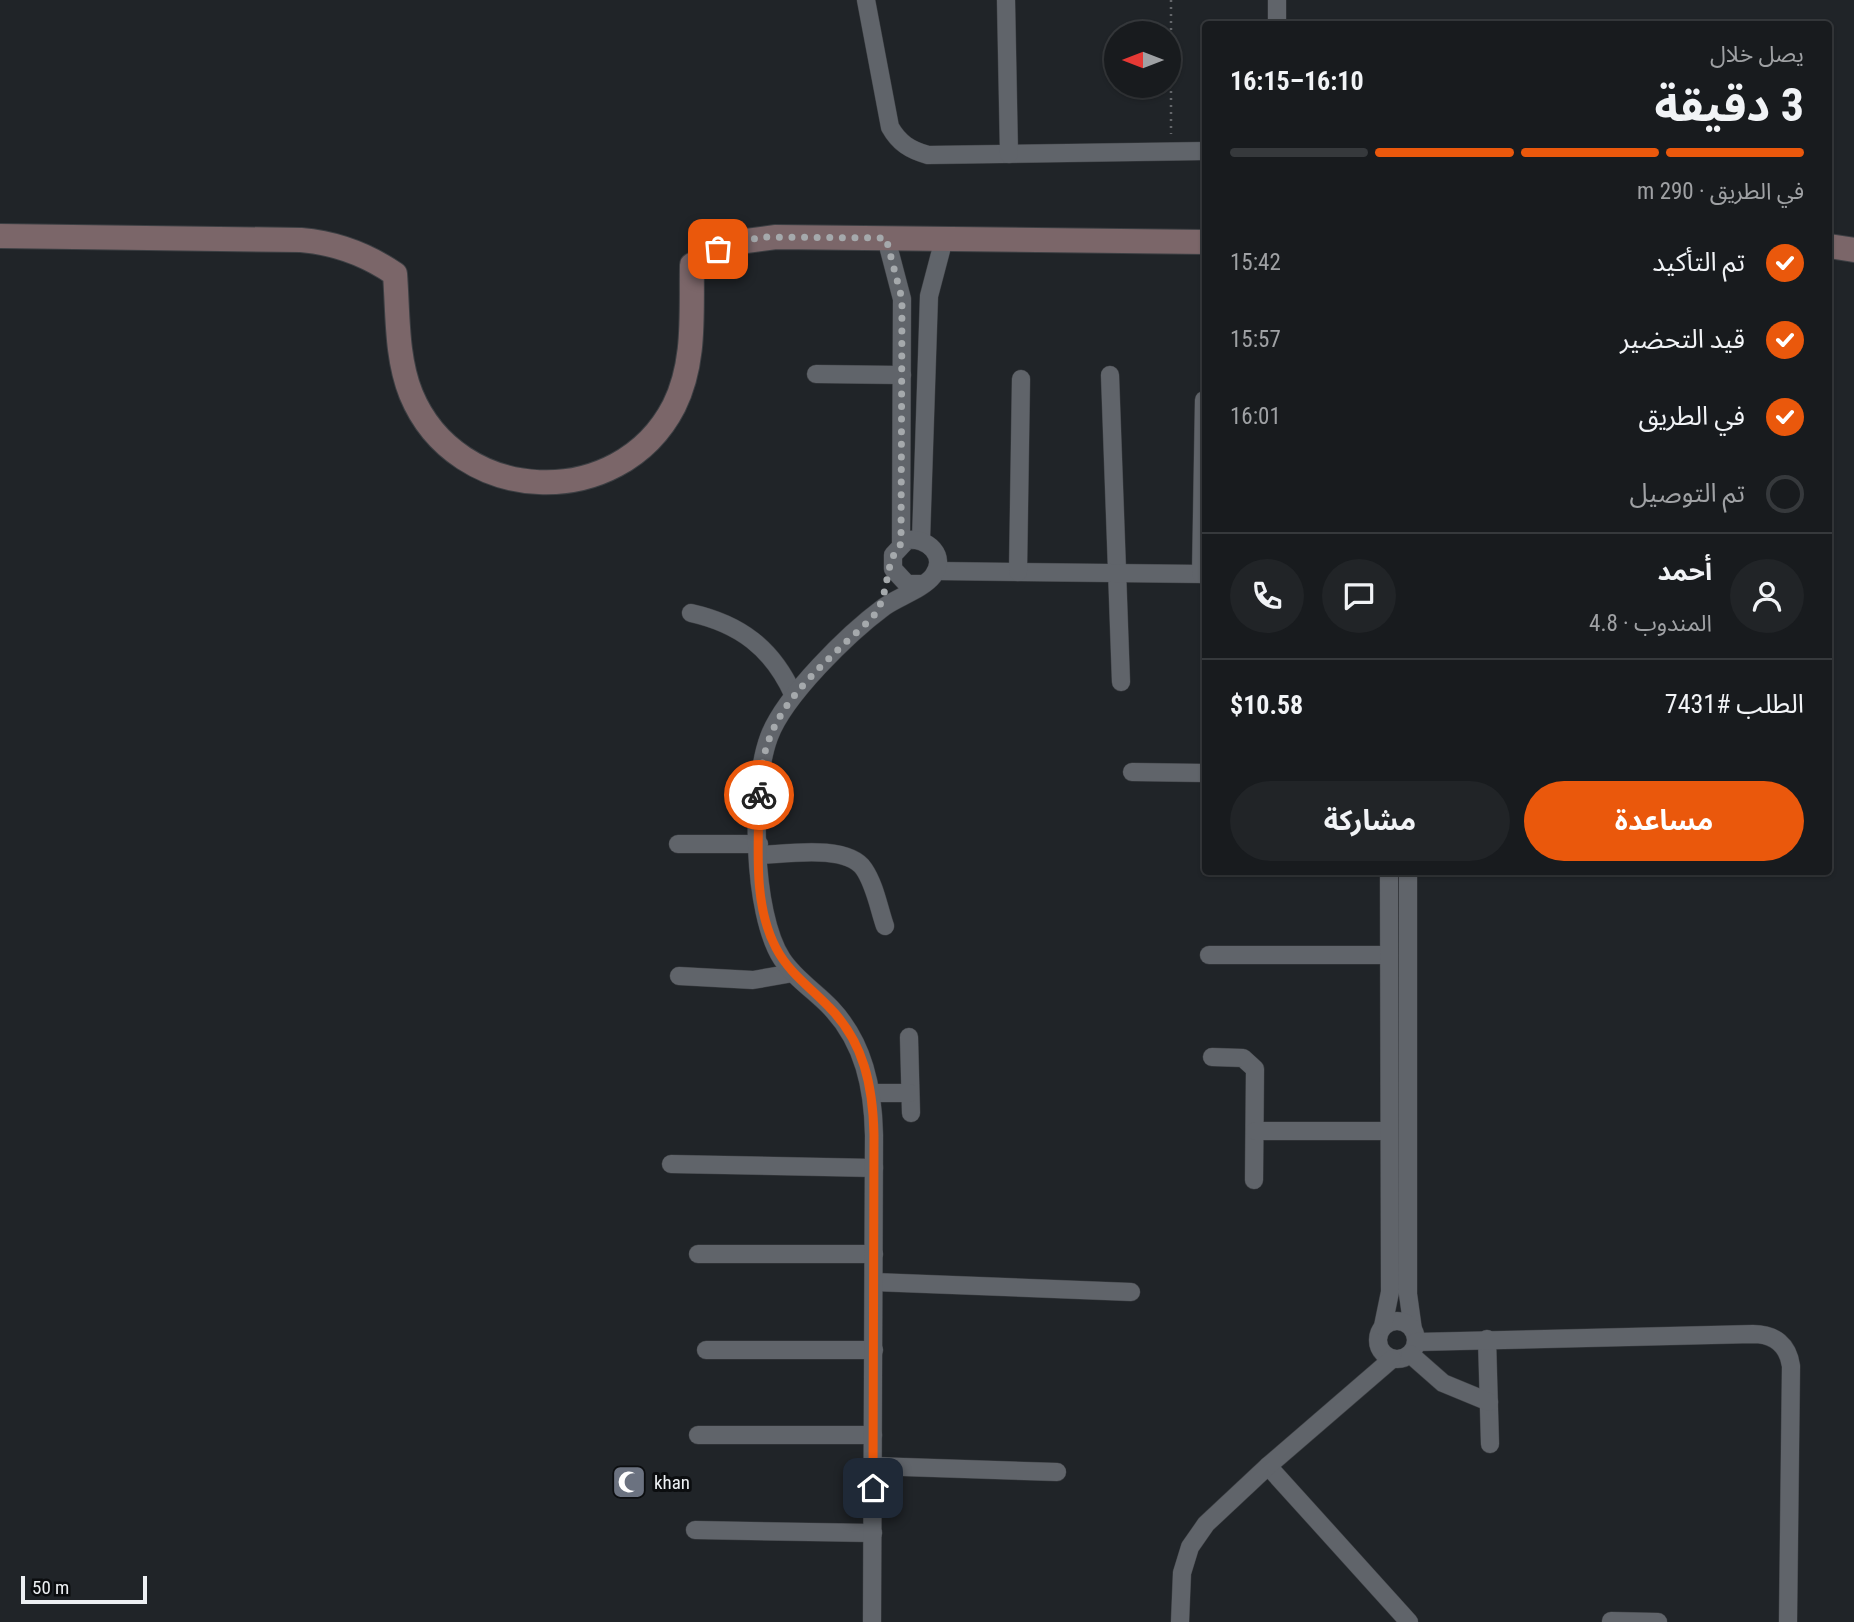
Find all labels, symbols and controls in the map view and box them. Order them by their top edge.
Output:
north arrow [1104,21,1181,98]
map controls [1104,21,1181,98]
text: يصل خلال [1710,41,1804,68]
text: 16:10–16:15 [1230,66,1364,96]
text: 3 دقيقة [1654,78,1804,132]
text: في الطريق · 290 m [1637,178,1804,205]
pin [688,219,748,279]
icon: bag [699,230,737,268]
icon: check [1766,244,1804,282]
text: تم التأكيد [1652,247,1745,277]
text: 15:42 [1230,249,1281,276]
icon: check [1766,321,1804,359]
text: قيد التحضير [1620,324,1745,354]
text: 15:57 [1230,326,1281,353]
icon: check [1766,398,1804,436]
text: في الطريق [1639,401,1745,431]
text: 16:01 [1230,403,1281,430]
text: تم التوصيل [1630,478,1745,508]
text: أحمد [1658,556,1712,586]
button: phone [1230,559,1304,633]
button: chat [1322,559,1396,633]
button: person [1730,559,1804,633]
text: المندوب · 4.8 [1589,610,1712,637]
text: الطلب #7431 [1665,689,1804,719]
text: $10.58 [1230,690,1303,720]
courier [724,760,794,830]
icon: bike [740,776,778,814]
button: مشاركة [1230,781,1510,861]
button: مساعدة [1524,781,1804,861]
pin [843,1458,903,1518]
mosque icon: khan [610,1463,648,1501]
icon: home [854,1469,892,1507]
place label: khan [654,1471,690,1494]
scale bar [21,1573,147,1605]
text: 50 m [32,1576,69,1599]

